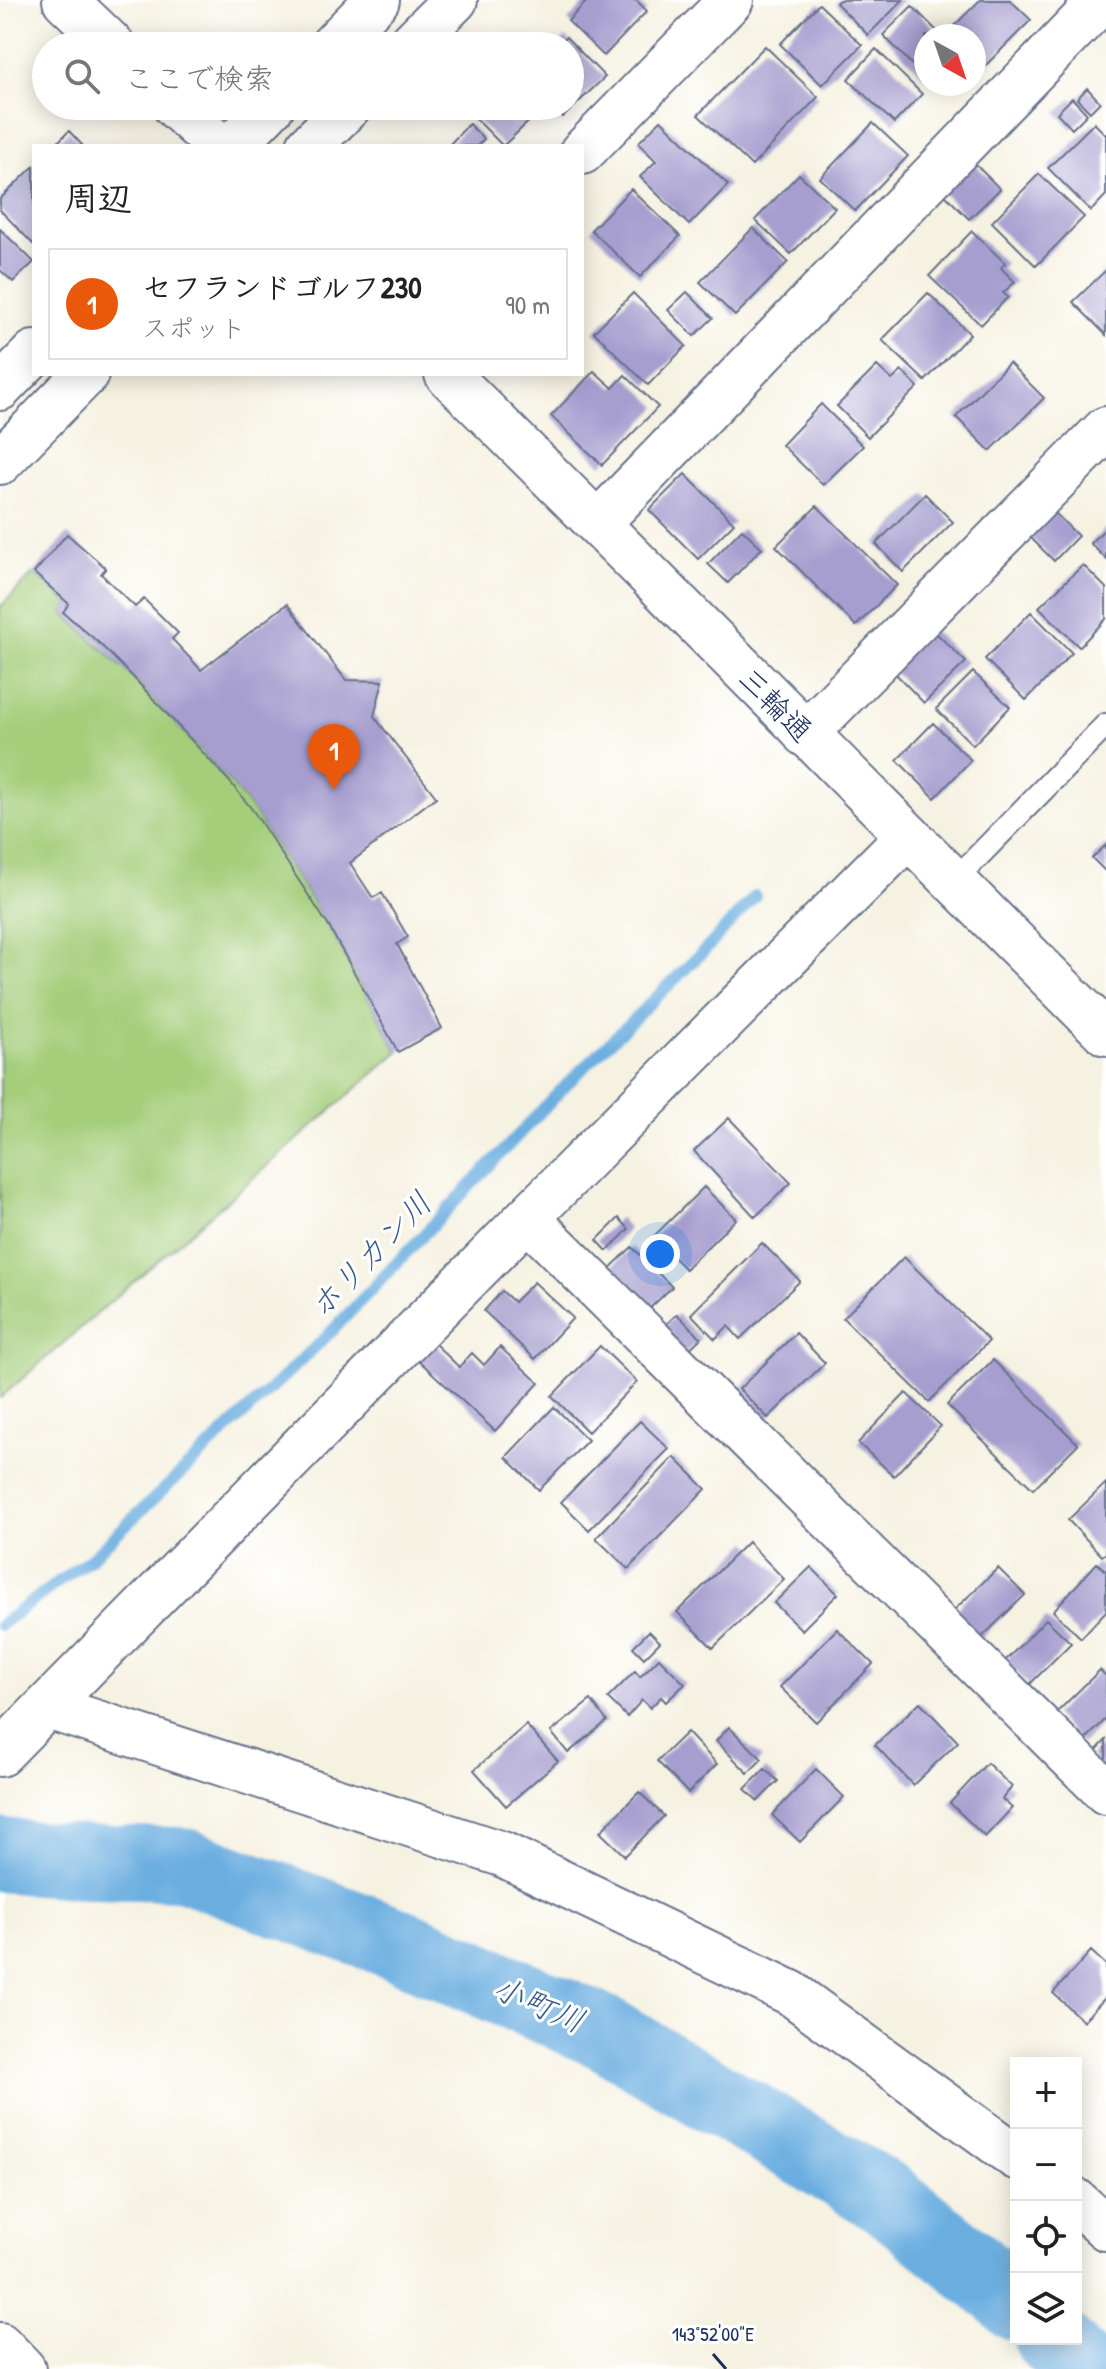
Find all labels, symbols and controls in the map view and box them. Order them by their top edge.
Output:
north arrow [914,24,986,96]
search box [32,32,584,120]
icon: search [60,54,104,98]
text: ここで検索 [124,58,274,98]
text: 周辺 [64,175,132,221]
text: セフランドゴルフ230 [142,267,422,307]
text: 1 [87,287,97,322]
text: 90 m [505,287,550,322]
text: スポット [142,310,246,345]
street label: 三輪通 [730,658,822,750]
pin: 1 [308,724,360,790]
water label: ホリカン川 [299,1182,441,1326]
your location [640,1234,680,1274]
water label: 小町川 [486,1965,592,2043]
map controls [1010,2057,1082,2345]
button: + [1010,2057,1082,2129]
button: − [1010,2129,1082,2201]
button: locate [1010,2201,1082,2273]
button: layers [1010,2273,1082,2345]
text: 143°52'00"E [672,2320,754,2347]

